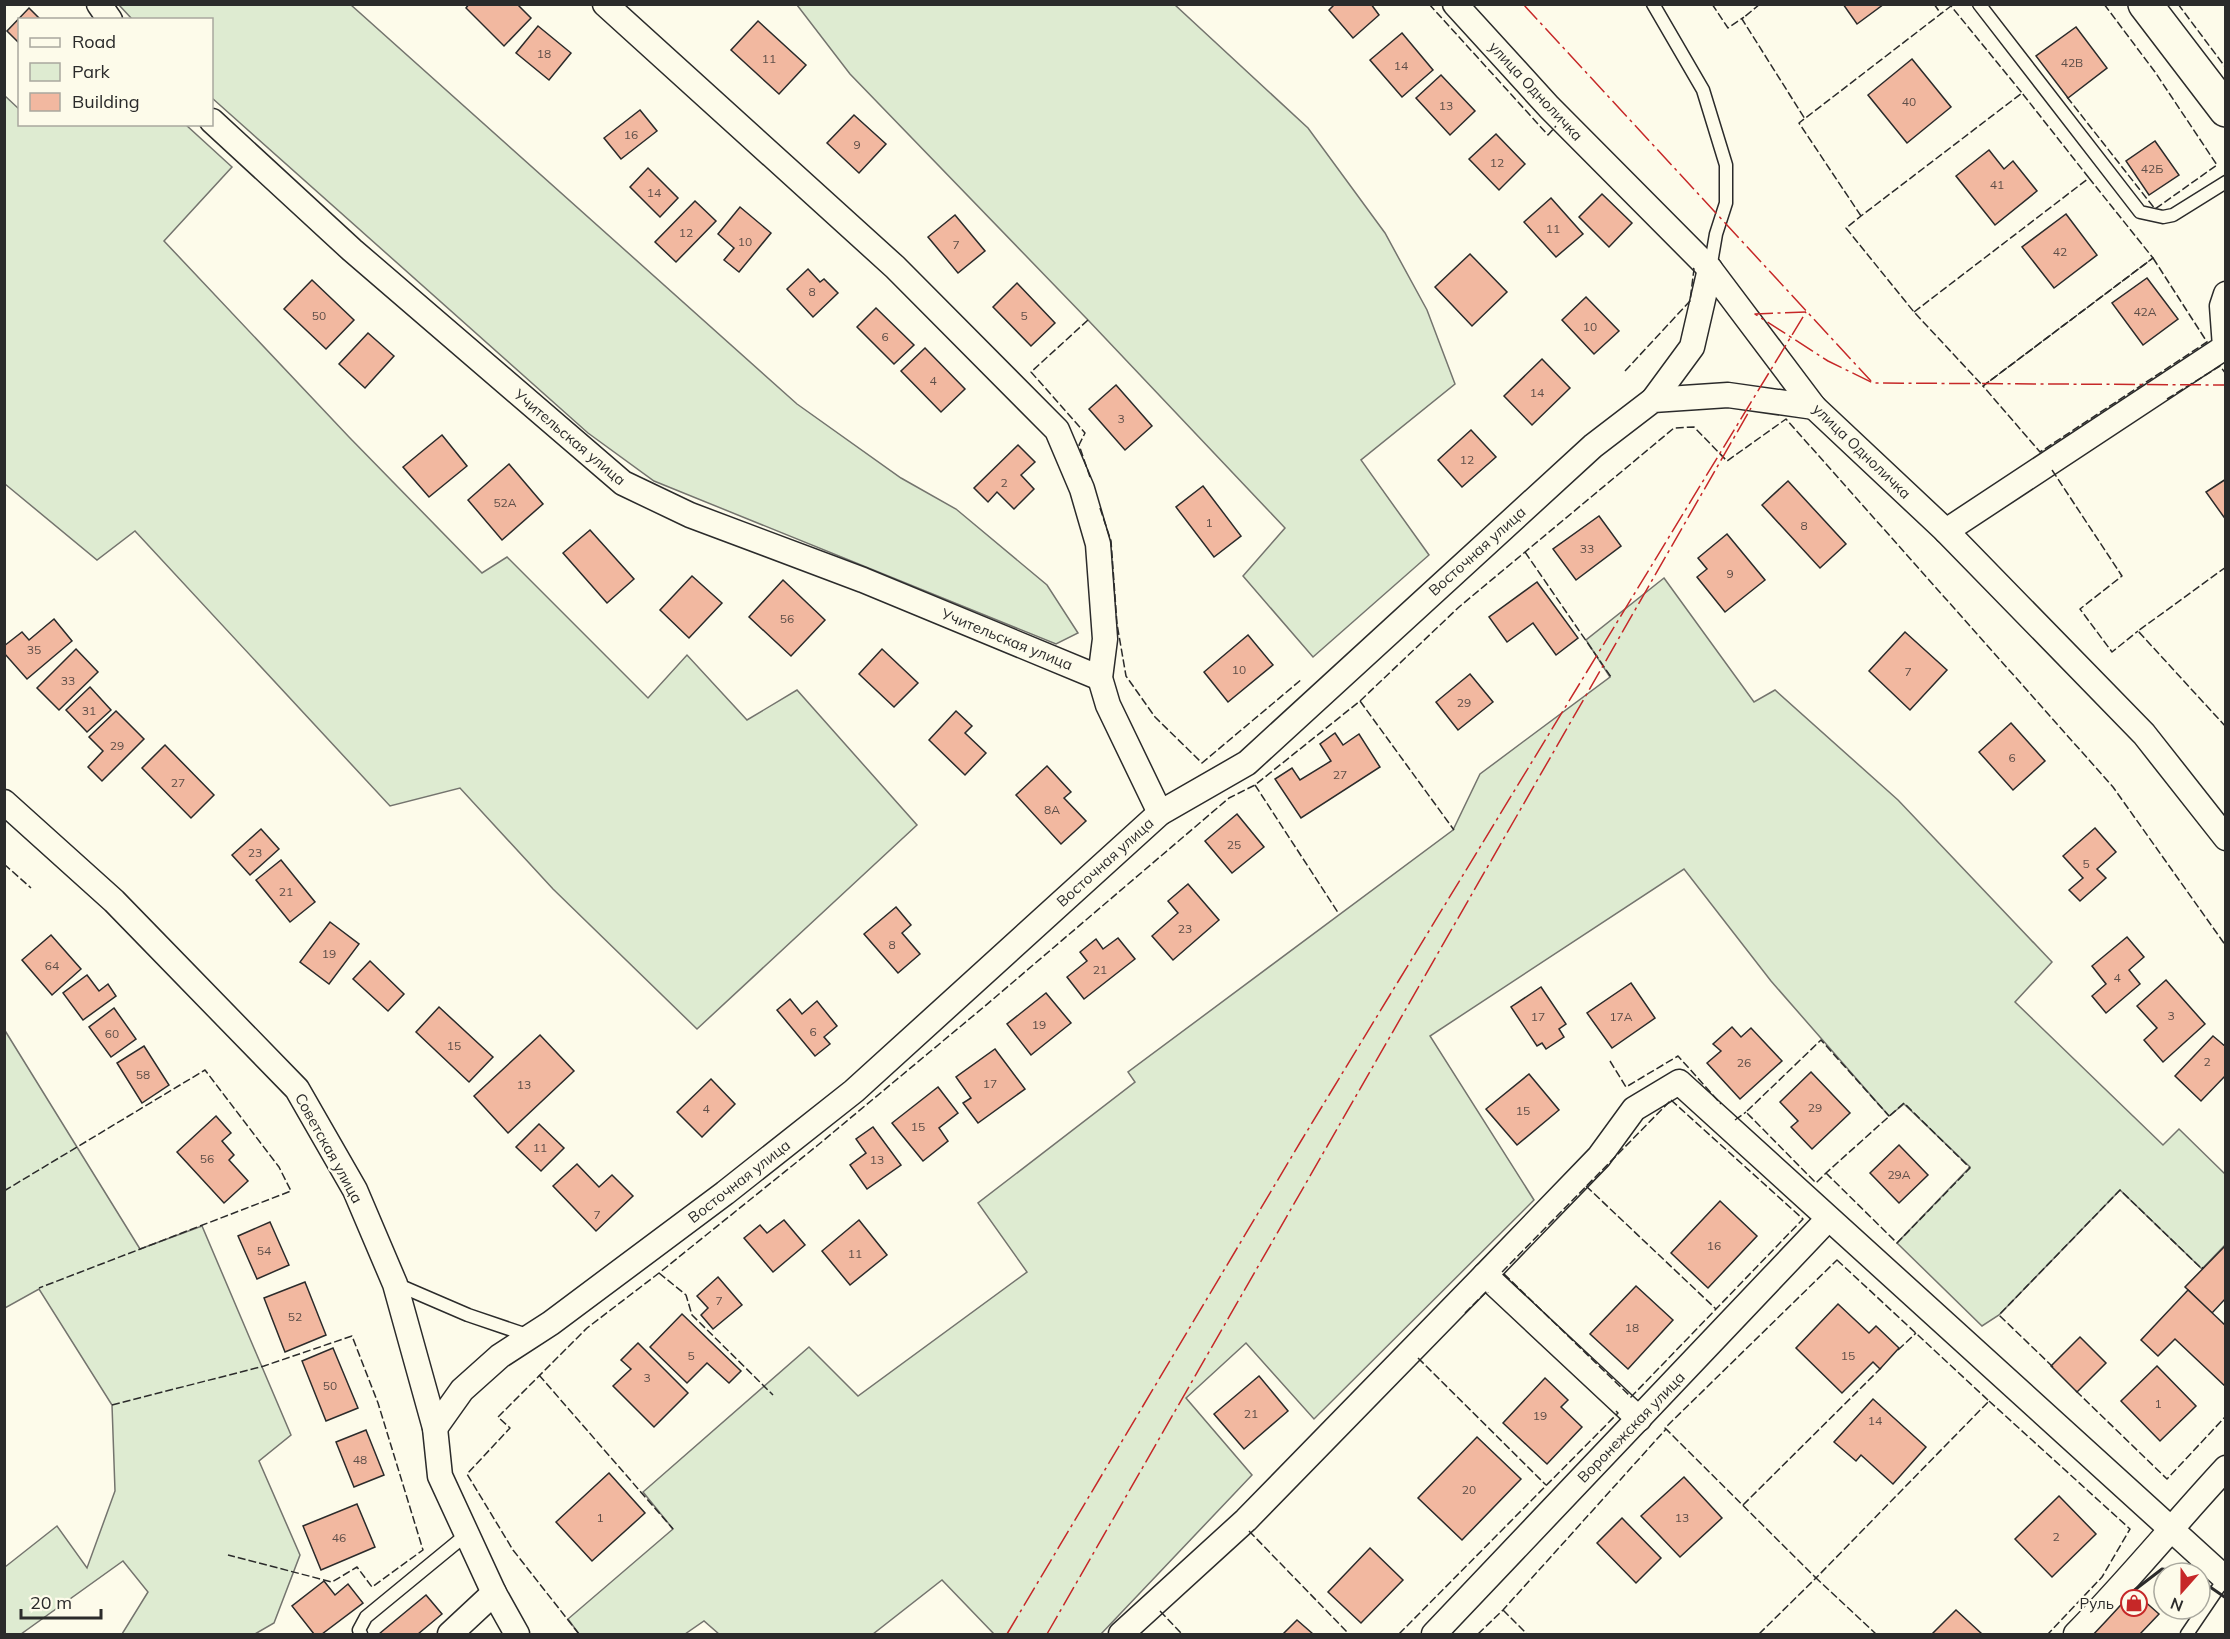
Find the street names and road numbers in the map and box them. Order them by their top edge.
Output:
street label: улица Одноличка [1485,37,1587,145]
street label: Учительская улица [509,384,630,489]
street label: улица Одноличка [1809,399,1915,503]
street label: Восточная улица [1424,502,1530,600]
street label: Учительская улица [938,604,1076,674]
street label: Восточная улица [1052,813,1158,911]
street label: Советская улица [291,1090,367,1206]
street label: Восточная улица [684,1135,794,1227]
street label: Воронежская улица [1573,1368,1689,1486]

